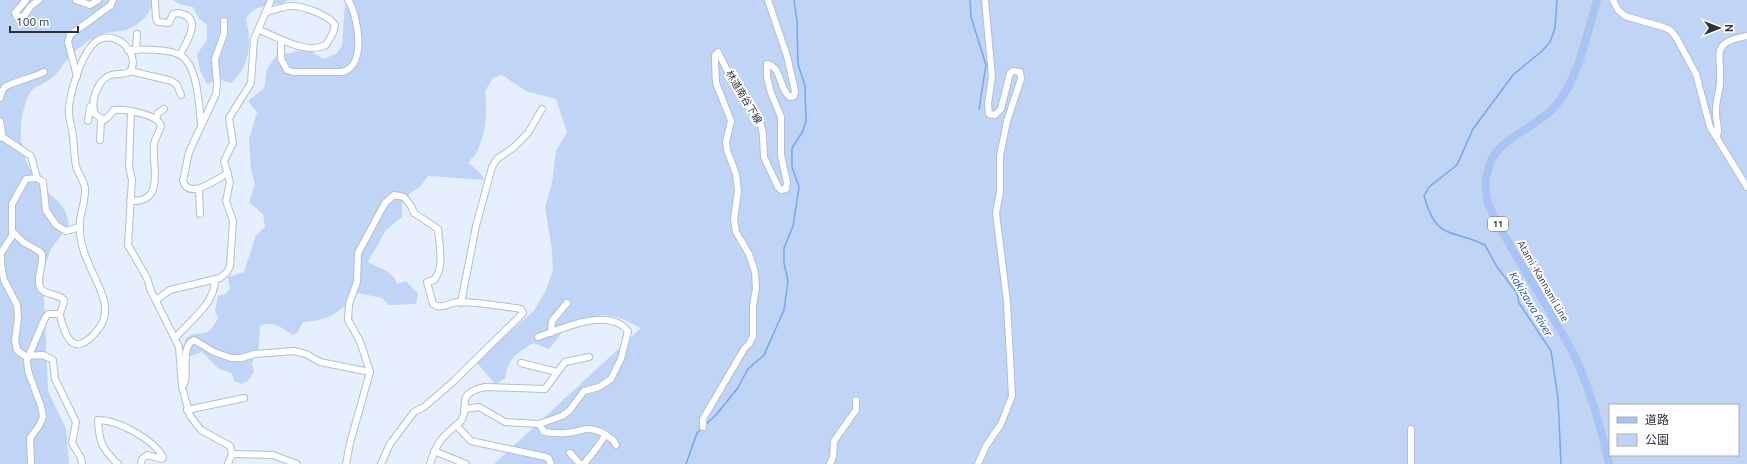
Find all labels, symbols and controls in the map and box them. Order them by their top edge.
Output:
scale bar [10,8,78,34]
north arrow [1699,8,1739,48]
text: 100 m [16,15,49,28]
text: N [1723,24,1735,32]
street label: 林道南谷下線 [724,68,764,126]
road number: 11 [1488,217,1508,231]
street label: Atami -Kannami Line [1515,239,1571,323]
water label: Kakizawa River [1507,270,1555,339]
legend [1609,404,1739,456]
text: 道路 [1645,413,1669,426]
text: 公園 [1645,433,1669,446]

